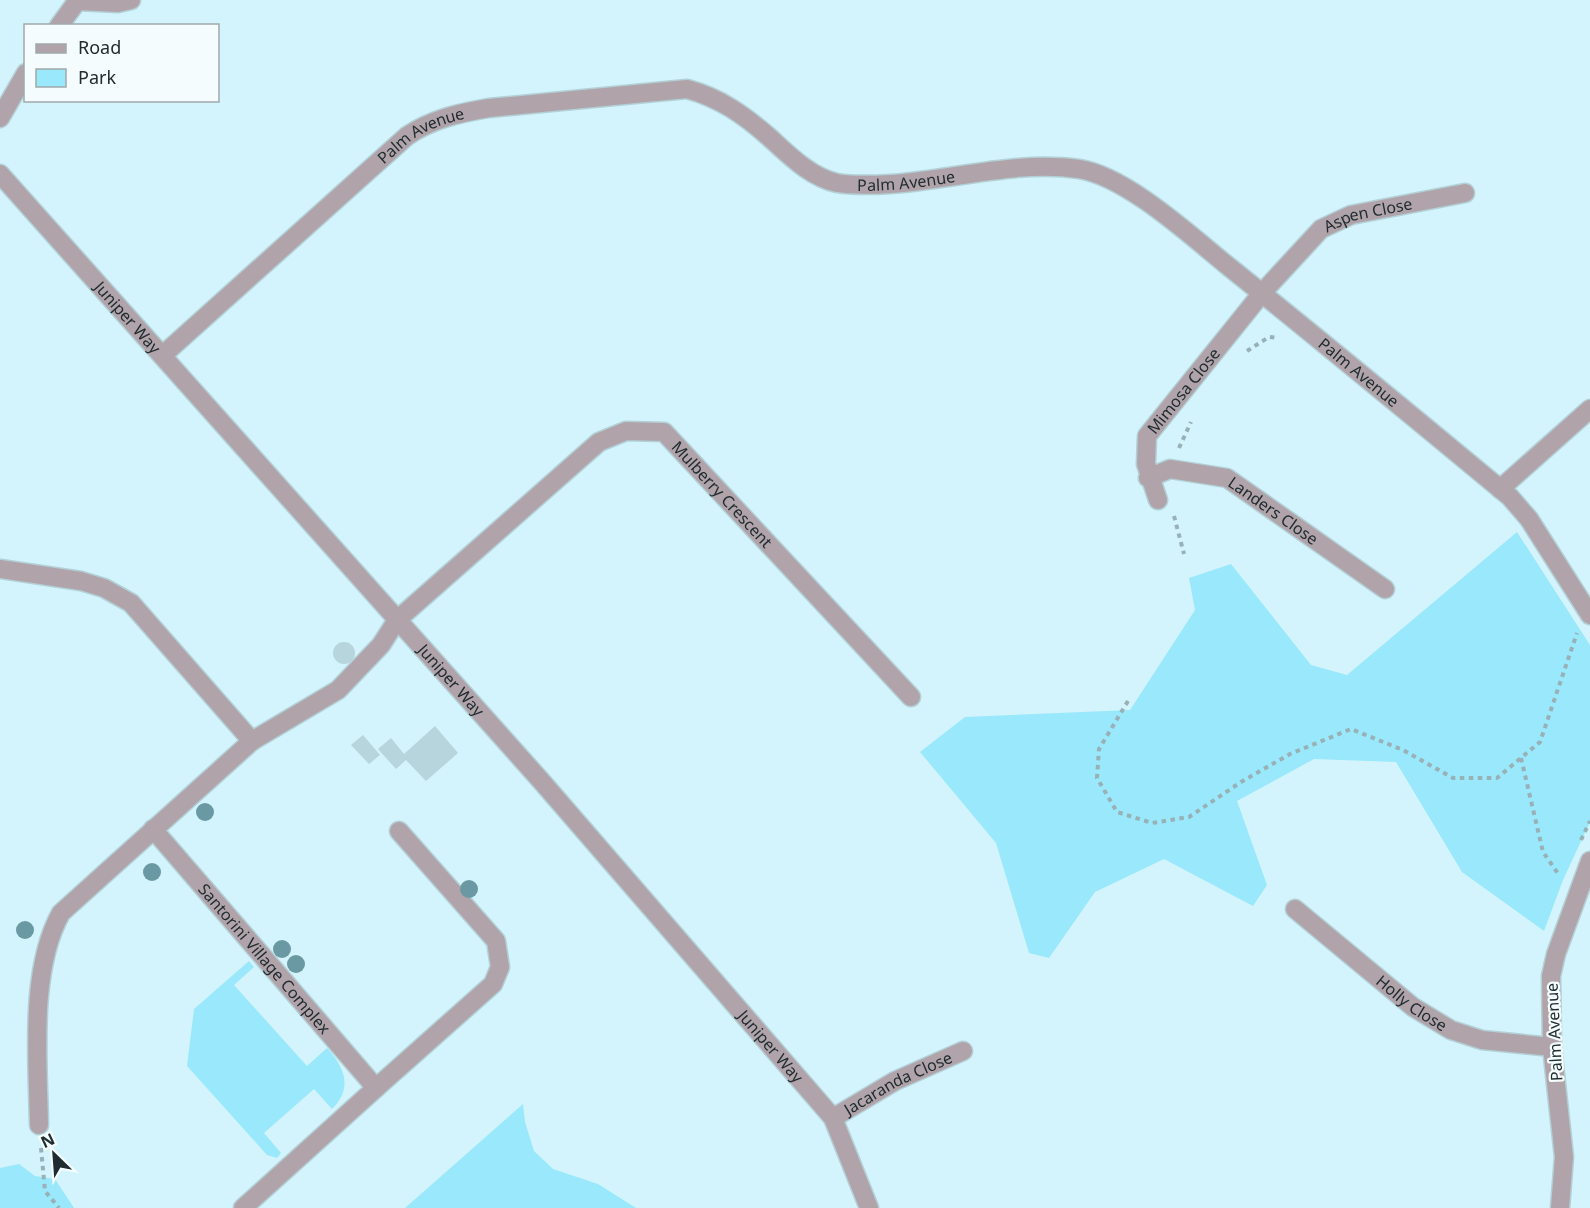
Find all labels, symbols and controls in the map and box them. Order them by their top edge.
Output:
legend [24,24,219,102]
text: Road [78,35,121,59]
text: Park [78,65,116,89]
street label: Palm Avenue [372,102,466,169]
street label: Palm Avenue [857,165,956,196]
street label: Aspen Close [1320,192,1414,237]
street label: Juniper Way [88,275,166,359]
street label: Palm Avenue [1314,333,1404,412]
street label: Mimosa Close [1142,343,1225,439]
street label: Mulberry Crescent [667,436,777,553]
street label: Landers Close [1224,471,1323,550]
street label: Juniper Way [412,638,490,721]
street label: Santorini Village Complex [194,879,336,1039]
street label: Holly Close [1372,970,1451,1036]
street label: Palm Avenue [1540,982,1568,1082]
street label: Juniper Way [732,1004,809,1088]
street label: Jacaranda Close [838,1046,955,1121]
north arrow [24,1124,84,1184]
text: N [37,1128,58,1153]

